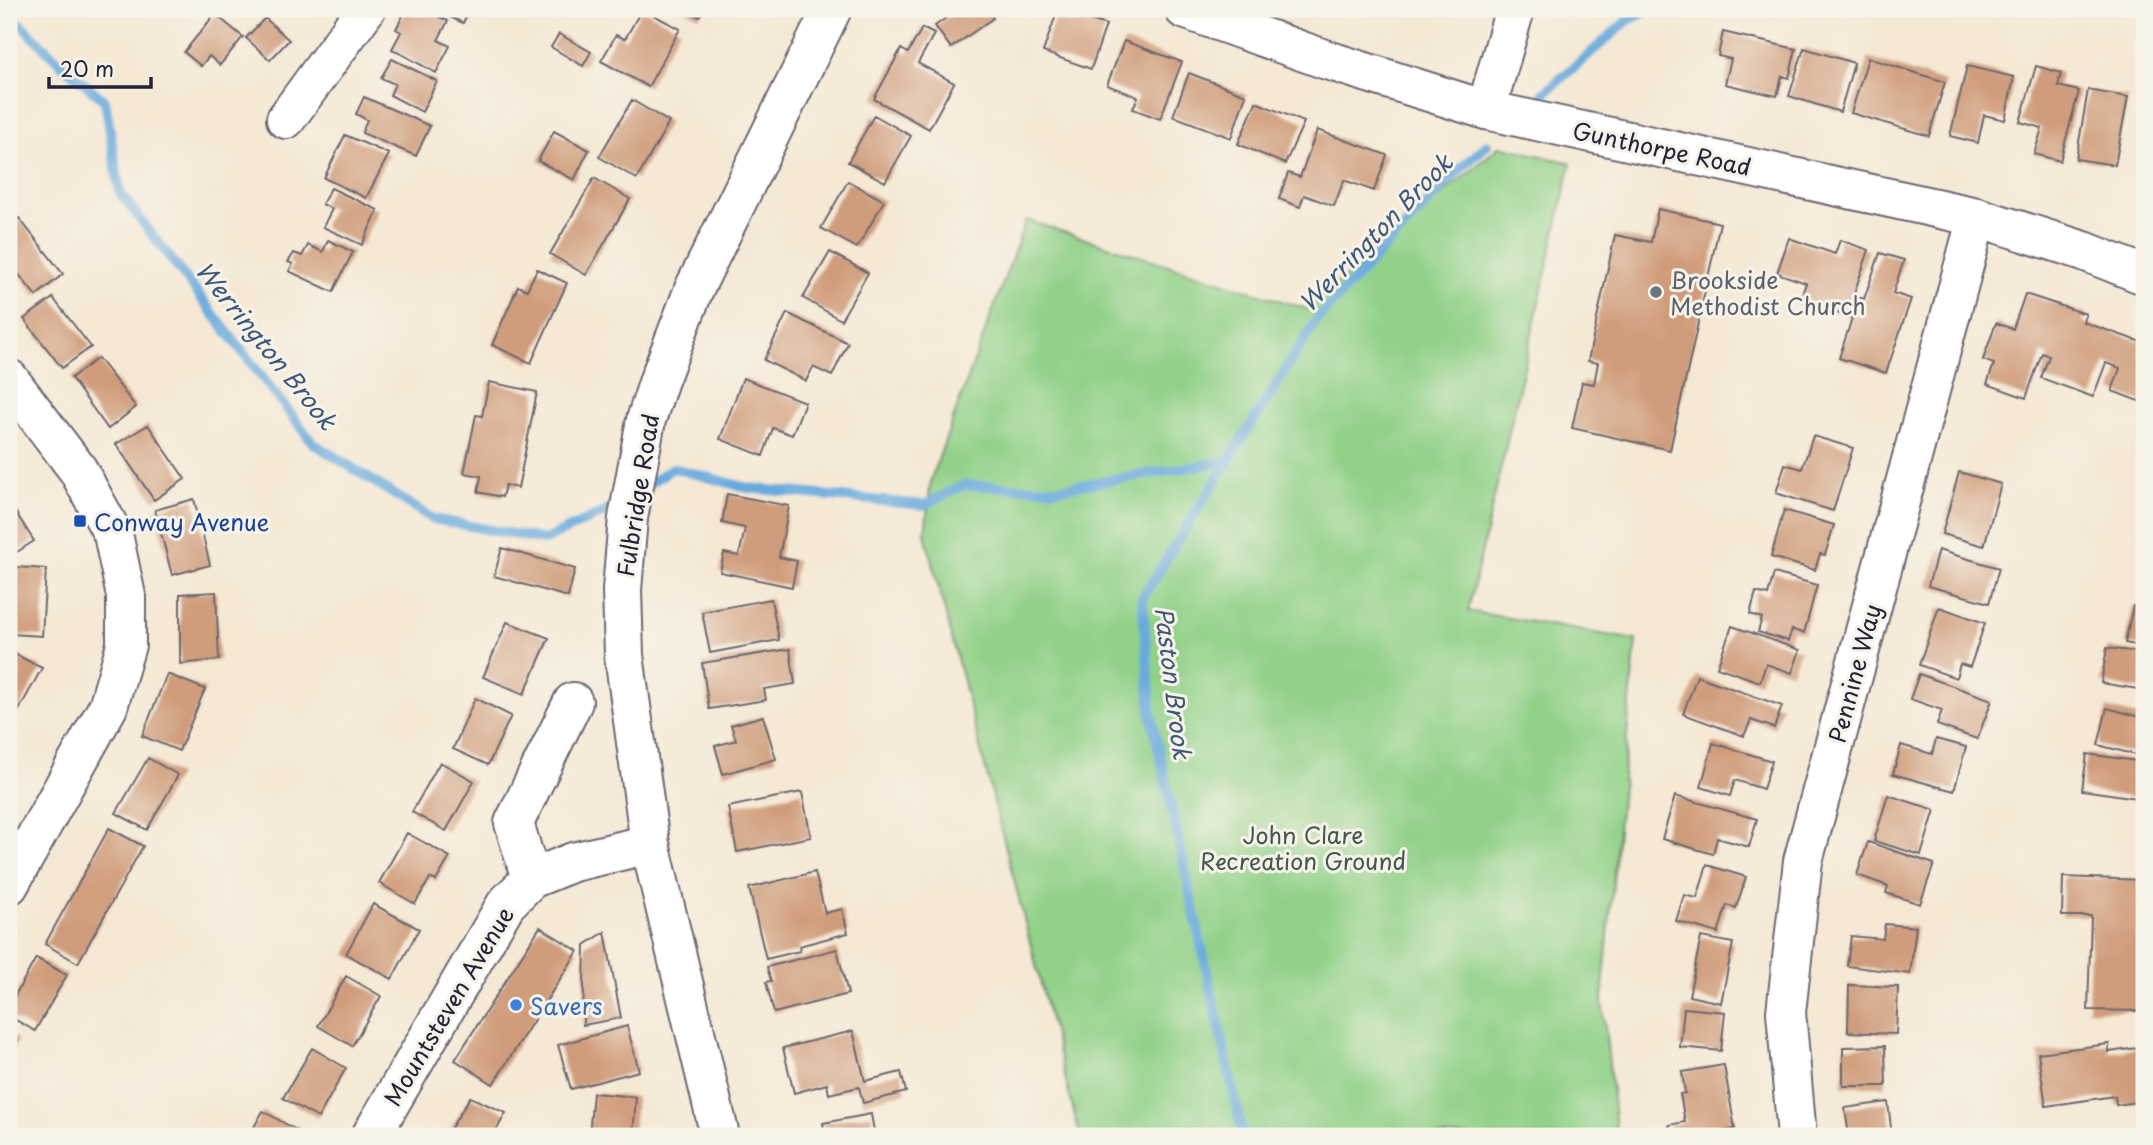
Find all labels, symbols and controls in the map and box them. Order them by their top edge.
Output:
scale bar [49,46,150,90]
text: 20 m [60,52,114,84]
street label: Gunthorpe Road [1570,112,1754,184]
water label: Werrington Brook [1290,144,1461,319]
water label: Werrington Brook [188,253,347,438]
place label: Brookside Methodist Church [1670,262,1866,323]
marker: Brookside Methodist Church [1648,284,1664,300]
street label: Fulbridge Road [607,411,667,579]
place label: Conway Avenue [94,504,269,539]
marker: Conway Avenue [72,513,88,529]
street label: Pennine Way [1819,600,1889,746]
water label: Paston Brook [1147,605,1201,762]
park label: John Clare Recreation Ground [1200,817,1406,878]
street label: Mountsteven Avenue [374,900,522,1112]
place label: Savers [530,988,602,1023]
marker: Savers [508,997,524,1013]

